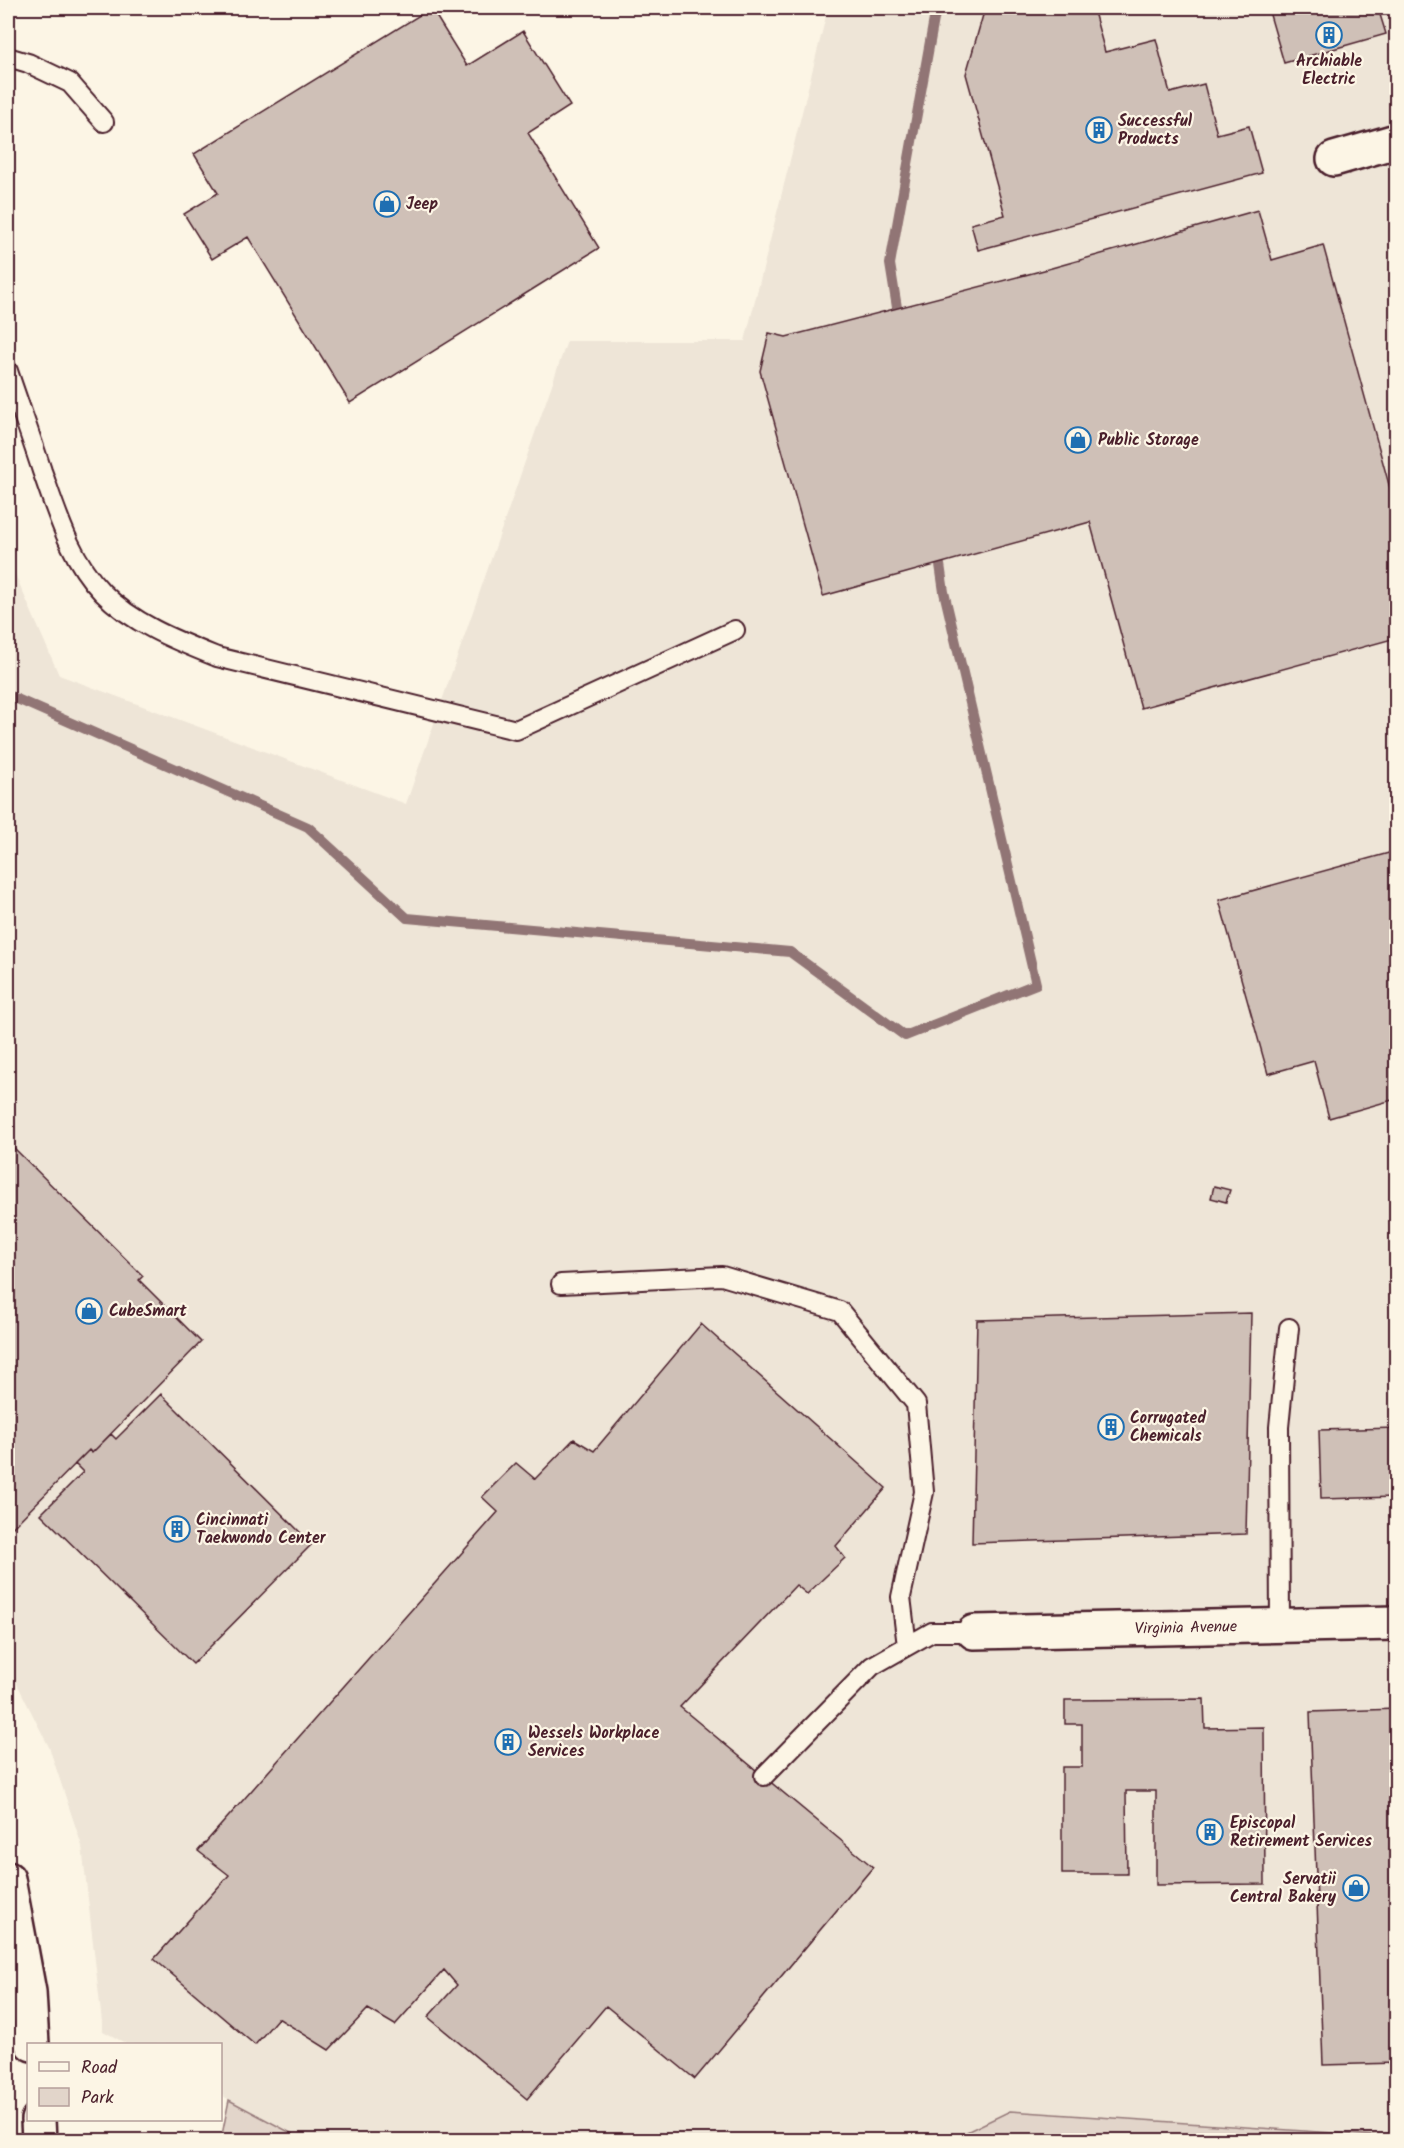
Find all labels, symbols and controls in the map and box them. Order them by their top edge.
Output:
building icon: Archiable Electric [1314,20,1344,50]
place label: Archiable Electric [1296,49,1362,92]
place label: Successful Products [1118,109,1193,152]
building icon: Successful Products [1084,115,1114,145]
shop icon: Jeep [372,189,402,219]
place label: Jeep [406,192,438,217]
shop icon: Public Storage [1063,425,1093,455]
place label: Public Storage [1098,428,1199,453]
shop icon: CubeSmart [74,1296,104,1326]
place label: CubeSmart [109,1299,187,1324]
place label: Corrugated Chemicals [1130,1406,1206,1449]
building icon: Corrugated Chemicals [1096,1412,1126,1442]
place label: Cincinnati Taekwondo Center [196,1508,327,1551]
building icon: Cincinnati Taekwondo Center [162,1514,192,1544]
street label: Virginia Avenue [1134,1614,1237,1641]
place label: Wessels Workplace Services [528,1721,659,1764]
building icon: Wessels Workplace Services [493,1727,523,1757]
place label: Episcopal Retirement Services [1230,1811,1373,1854]
building icon: Episcopal Retirement Services [1195,1817,1225,1847]
place label: Servatii Central Bakery [1230,1867,1337,1910]
shop icon: Servatii Central Bakery [1341,1873,1371,1903]
legend [27,2043,222,2121]
text: Road [81,2054,118,2083]
text: Park [81,2084,114,2113]

